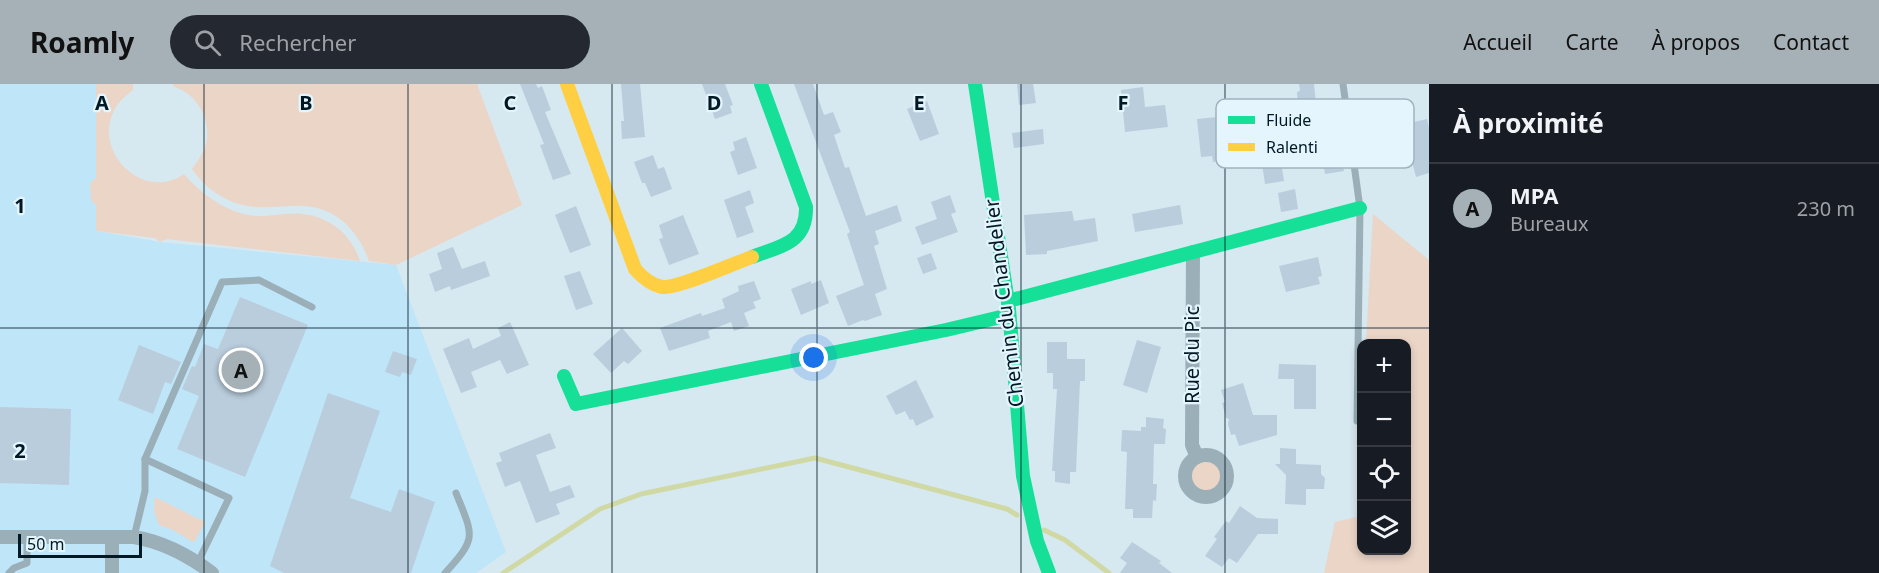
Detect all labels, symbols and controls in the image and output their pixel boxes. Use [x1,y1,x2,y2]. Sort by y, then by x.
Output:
search box [170,15,590,69]
text: Roamly [30,23,134,61]
icon: search [191,26,224,59]
text: Rechercher [239,27,356,57]
text: Accueil [1463,28,1532,56]
text: Carte [1565,28,1619,56]
text: À propos [1652,28,1740,56]
text: Contact [1773,28,1849,56]
text: A [95,89,109,116]
text: B [299,89,313,116]
text: C [504,89,517,116]
text: D [707,89,721,116]
text: E [913,89,925,116]
text: F [1118,89,1128,116]
legend [1216,99,1414,168]
text: À proximité [1453,105,1604,141]
text: Fluide [1266,109,1311,131]
text: Ralenti [1266,136,1318,158]
text: MPA [1510,180,1559,210]
text: 1 [14,192,26,219]
text: A [1466,195,1479,222]
text: 230 m [1797,195,1855,222]
street label: Chemin du Chandelier [977,197,1030,409]
text: Bureaux [1510,210,1589,237]
street label: Rue du Pic [1178,306,1205,404]
map controls [1357,339,1411,555]
button: + [1357,339,1411,393]
your location [799,343,828,372]
pin: A [222,348,260,392]
button: − [1357,393,1411,447]
text: 2 [14,437,26,464]
button: locate [1357,447,1411,501]
button: layers [1357,501,1411,555]
scale bar [18,531,142,558]
text: 50 m [27,533,64,555]

